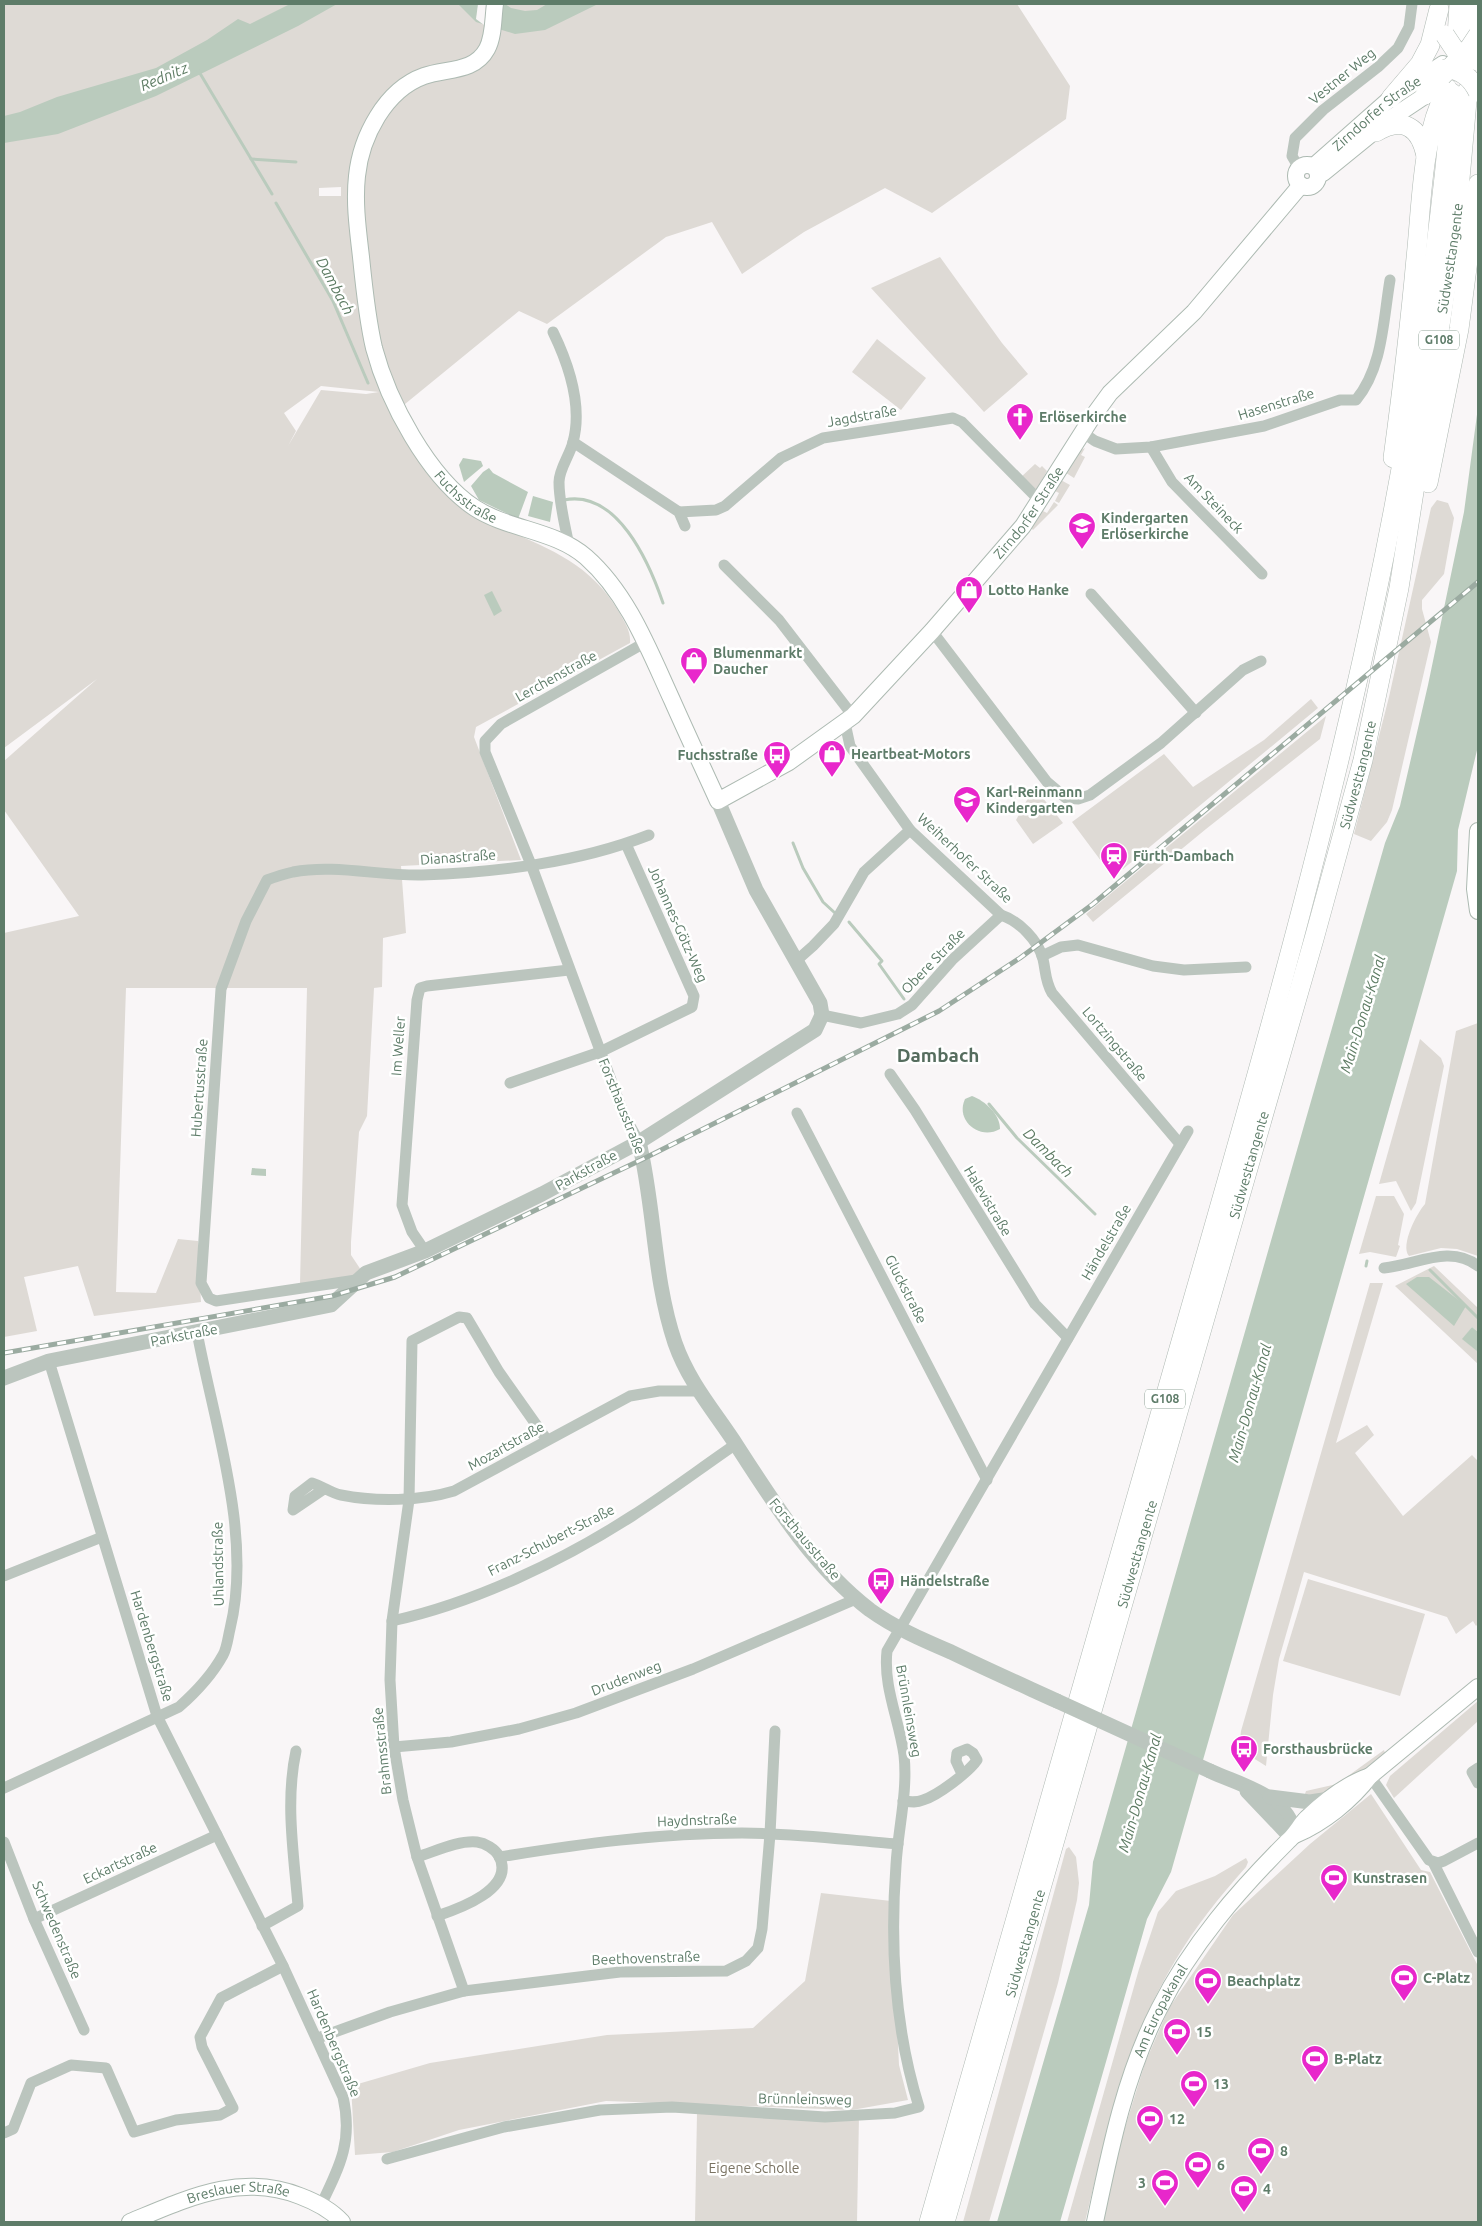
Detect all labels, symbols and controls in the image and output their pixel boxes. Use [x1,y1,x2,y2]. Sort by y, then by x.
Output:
street label: Vestner Weg [1306,44,1378,108]
water label: Rednitz [138,58,191,94]
street label: Zirndorfer Straße [1329,73,1424,154]
street label: Südwesttangente [1434,202,1466,315]
water label: Dambach [313,254,358,317]
road number: G108 [1419,330,1459,350]
street label: Hasenstraße [1236,385,1316,423]
street label: Jagdstraße [826,402,898,430]
church icon: Erlöserkirche [1005,402,1035,441]
place label: Erlöserkirche [1039,409,1127,425]
street label: Zirndorfer Straße [990,464,1067,562]
street label: Fuchsstraße [431,467,500,526]
street label: Am Steineck [1181,470,1247,536]
place label: Kindergarten Erlöserkirche [1101,510,1189,542]
school or university icon: Kindergarten Erlöserkirche [1067,511,1097,550]
shop icon: Lotto Hanke [954,575,984,614]
place label: Lotto Hanke [988,582,1069,598]
place label: Blumenmarkt Daucher [713,645,802,677]
shop icon: Blumenmarkt Daucher [679,646,709,685]
street label: Lerchenstraße [512,647,600,705]
street label: Südwesttangente [1336,719,1379,831]
shop icon: Heartbeat-Motors [817,739,847,778]
bus stop icon: Fuchsstraße [762,740,792,779]
place label: Heartbeat-Motors [851,746,971,762]
place label: Fuchsstraße [678,747,758,763]
place label: Karl-Reinmann Kindergarten [986,784,1082,816]
school or university icon: Karl-Reinmann Kindergarten [952,785,982,824]
street label: Weiherhofer Straße [914,810,1016,906]
station icon: Fürth-Dambach [1099,841,1129,880]
street label: Dianastraße [420,846,496,868]
place label: Fürth-Dambach [1133,848,1234,864]
street label: Johannes-Götz-Weg [645,863,711,985]
street label: Obere Straße [898,925,968,997]
water label: Main-Donau-Kanal [1336,952,1389,1075]
street label: Lortzingstraße [1079,1004,1151,1084]
street label: Im Weller [388,1015,408,1076]
street label: Hubertusstraße [188,1038,210,1138]
district label: Dambach [897,1044,979,1066]
street label: Forsthausstraße [595,1056,649,1156]
street label: Südwesttangente [1226,1109,1272,1221]
water label: Dambach [1020,1124,1077,1181]
street label: Parkstraße [552,1147,620,1193]
street label: Halevistraße [961,1163,1015,1239]
street label: Händelstraße [1078,1201,1134,1283]
street label: Gluckstraße [882,1252,930,1326]
street label: Parkstraße [149,1321,219,1349]
water label: Main-Donau-Kanal [1224,1341,1275,1464]
road number: G108 [1145,1390,1185,1408]
street label: Mozartstraße [465,1418,547,1474]
street label: Forsthausstraße [766,1495,844,1583]
street label: Südwesttangente [1114,1498,1160,1610]
street label: Franz-Schubert-Straße [485,1501,617,1579]
street label: Uhlandstraße [209,1521,227,1607]
bus stop icon: Händelstraße [866,1566,896,1605]
place label: Händelstraße [900,1573,990,1589]
street label: Hardenbergstraße [127,1588,177,1704]
street label: Drudenweg [589,1657,663,1699]
street label: Brünnleinsweg [893,1663,925,1759]
street label: Brahmsstraße [369,1707,395,1795]
water label: Main-Donau-Kanal [1114,1731,1165,1854]
bus stop icon: Forsthausbrücke [1229,1734,1259,1773]
place label: Forsthausbrücke [1263,1741,1373,1757]
street label: Haydnstraße [657,1811,737,1829]
street label: Eckartstraße [81,1839,159,1887]
sports icon: Kunstrasen [1319,1863,1349,1902]
place label: Kunstrasen [1353,1870,1427,1886]
street label: Schwedenstraße [29,1879,85,1981]
street label: Südwesttangente [1002,1888,1048,1999]
street label: Beethovenstraße [591,1948,701,1968]
street label: Am Europakanal [1130,1961,1191,2060]
sports icon: C-Platz [1389,1963,1419,2002]
sports icon: Beachplatz [1193,1966,1223,2005]
place label: C-Platz [1423,1970,1470,1986]
place label: Beachplatz [1227,1973,1300,1989]
street label: Hardenbergstraße [304,1987,364,2099]
sports icon: 15 [1162,2017,1192,2056]
place label: 15 [1196,2024,1212,2040]
sports icon: B-Platz [1300,2044,1330,2083]
place label: B-Platz [1334,2051,1382,2067]
sports icon: 13 [1179,2069,1209,2108]
place label: 13 [1213,2076,1229,2092]
street label: Brünnleinsweg [758,2090,852,2108]
sports icon: 12 [1135,2104,1165,2143]
place label: 12 [1169,2111,1185,2127]
sports icon: 8 [1246,2136,1276,2175]
place label: 8 [1280,2143,1288,2159]
sports icon: 6 [1183,2150,1213,2189]
place label: 6 [1217,2157,1225,2173]
park label: Eigene Scholle [708,2160,800,2176]
sports icon: 3 [1150,2168,1180,2207]
sports icon: 4 [1229,2174,1259,2213]
place label: 3 [1138,2175,1146,2191]
street label: Breslauer Straße [185,2179,292,2207]
place label: 4 [1263,2181,1271,2197]

